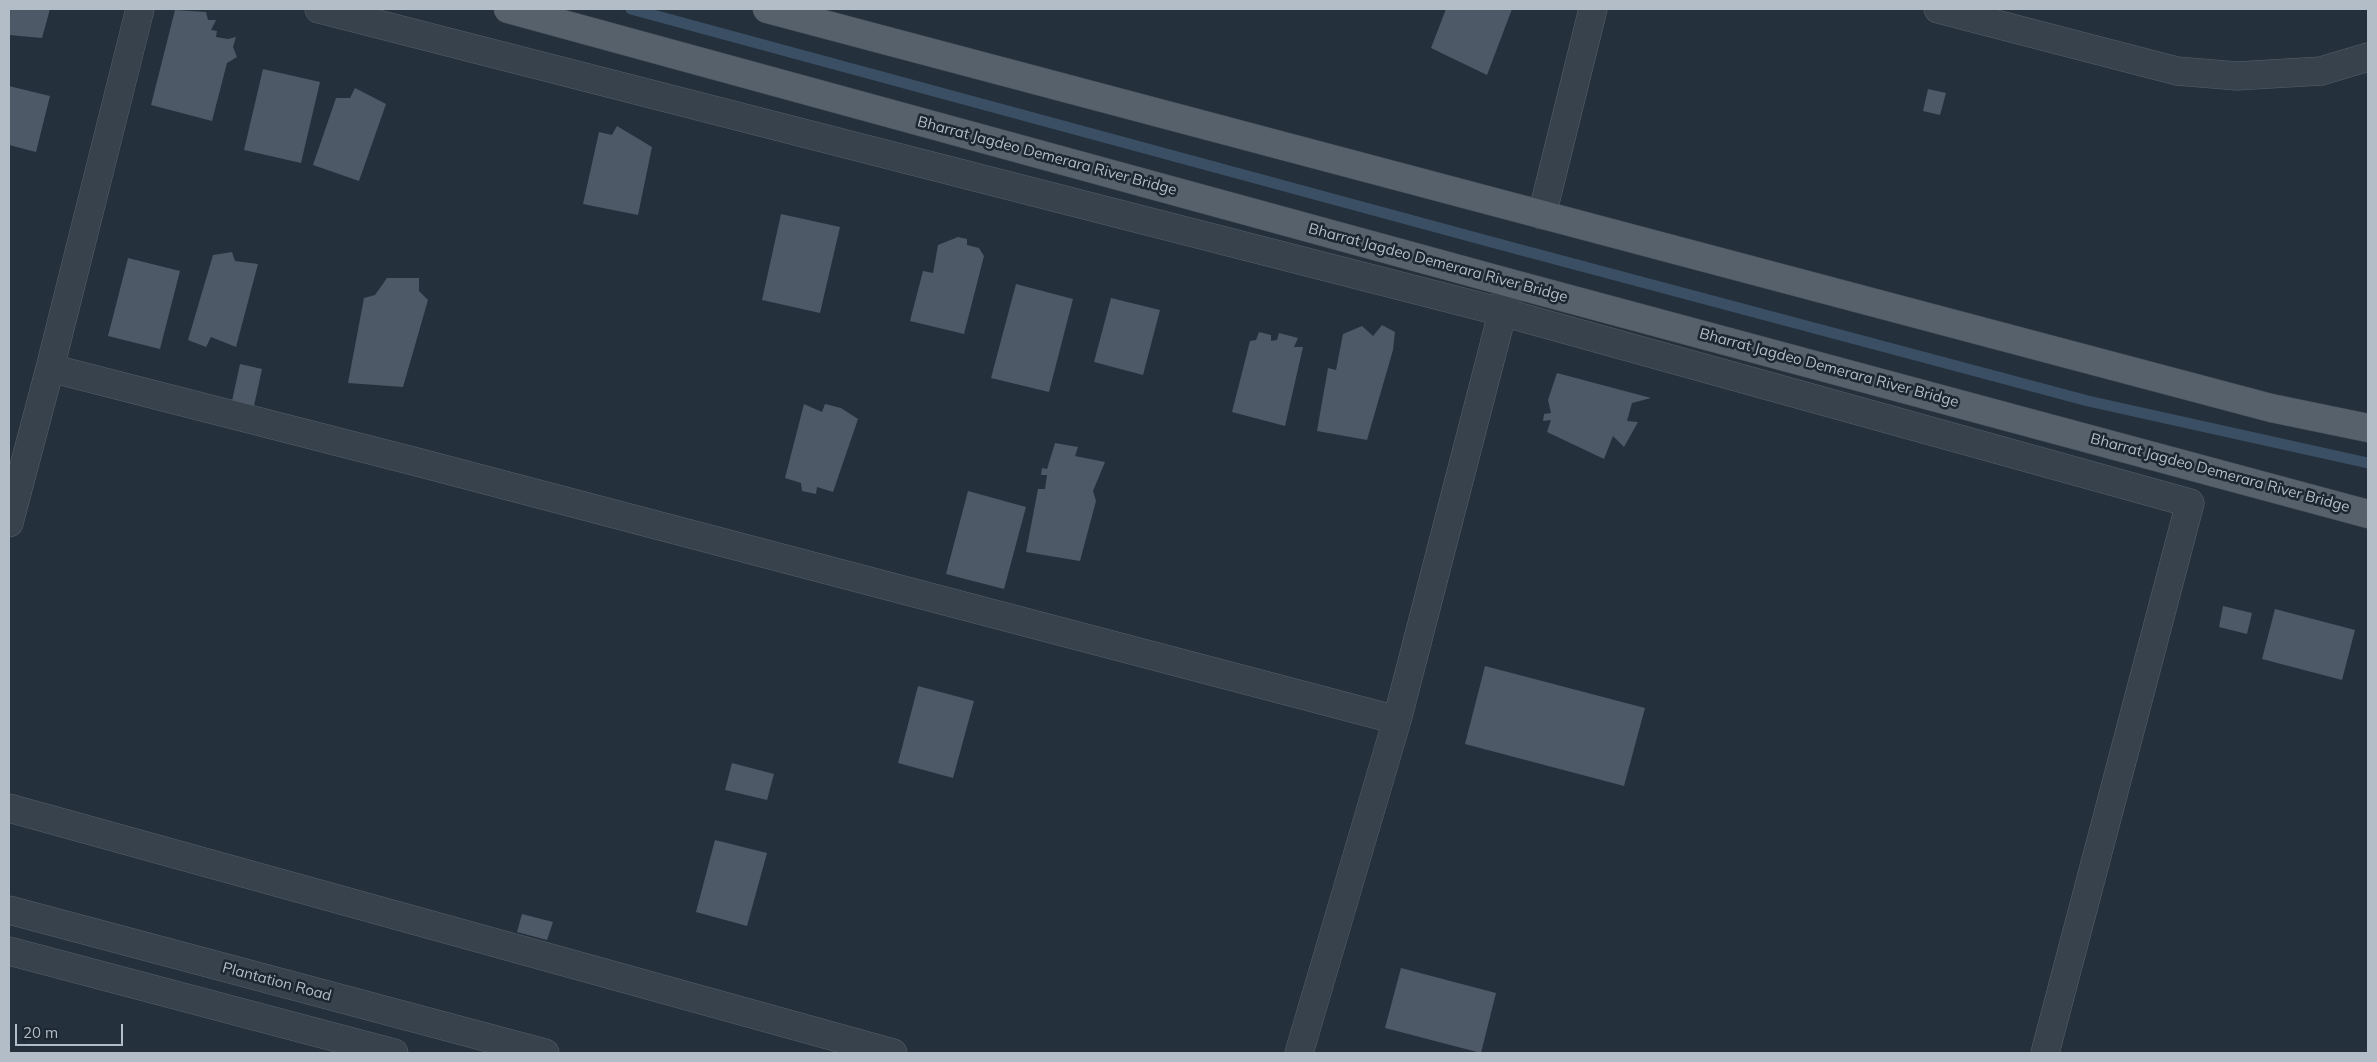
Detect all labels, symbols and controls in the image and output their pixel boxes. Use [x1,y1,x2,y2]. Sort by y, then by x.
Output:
street label: Bharrat Jagdeo Demerara River Bridge [915,113,1179,199]
street label: Bharrat Jagdeo Demerara River Bridge [1306,220,1570,306]
street label: Bharrat Jagdeo Demerara River Bridge [1697,325,1961,411]
street label: Bharrat Jagdeo Demerara River Bridge [2088,430,2352,516]
street label: Plantation Road [220,959,334,1005]
scale bar [18,1014,125,1046]
text: 20 m [23,1023,58,1042]

